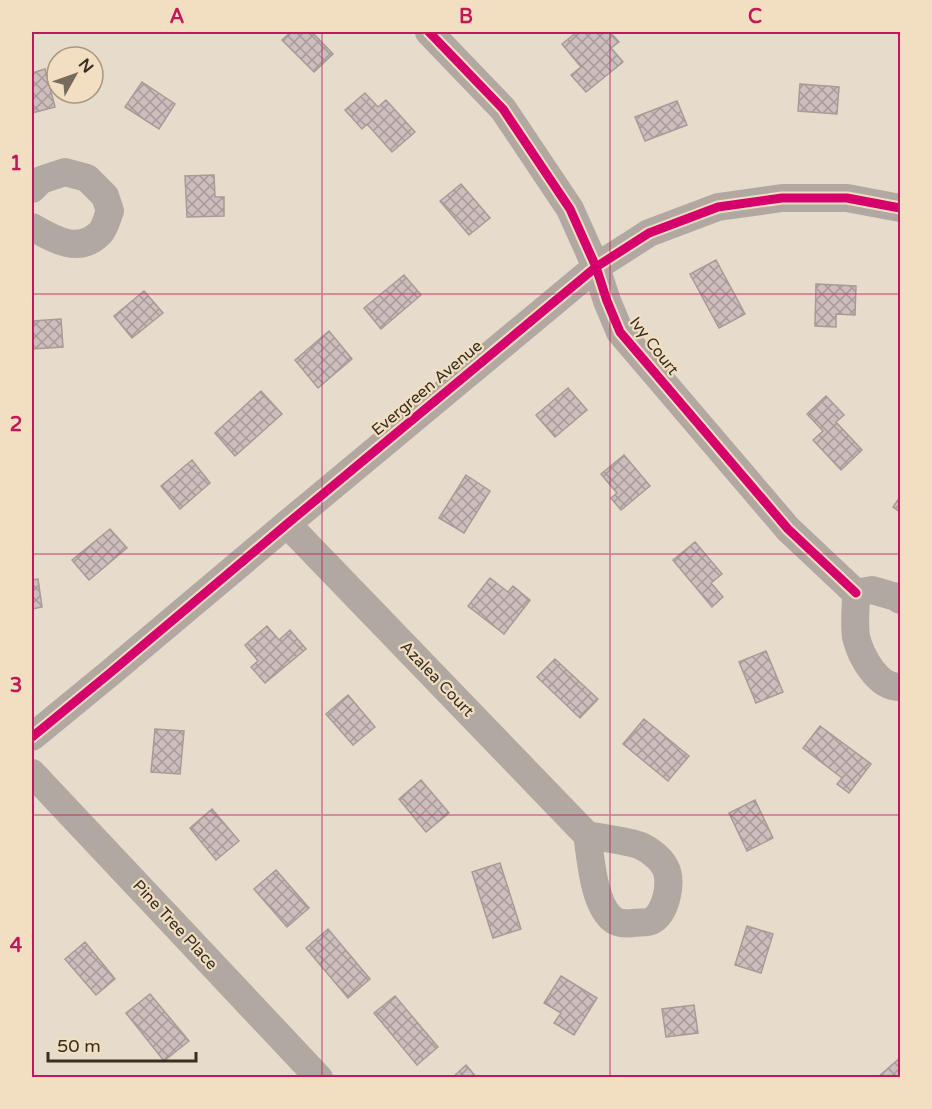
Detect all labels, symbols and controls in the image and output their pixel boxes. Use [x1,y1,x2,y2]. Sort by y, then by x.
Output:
text: A [170,5,185,29]
text: B [459,5,473,29]
text: C [748,5,762,29]
north arrow [45,45,105,105]
text: N [74,55,98,77]
text: 1 [10,152,22,176]
street label: Ivy Court [625,313,683,379]
street label: Evergreen Avenue [368,336,486,440]
text: 2 [10,413,22,437]
street label: Azalea Court [396,637,478,721]
text: 3 [10,674,22,698]
street label: Pine Tree Place [128,876,222,974]
text: 4 [10,934,23,958]
scale bar [48,1025,196,1063]
text: 50 m [57,1035,101,1057]

